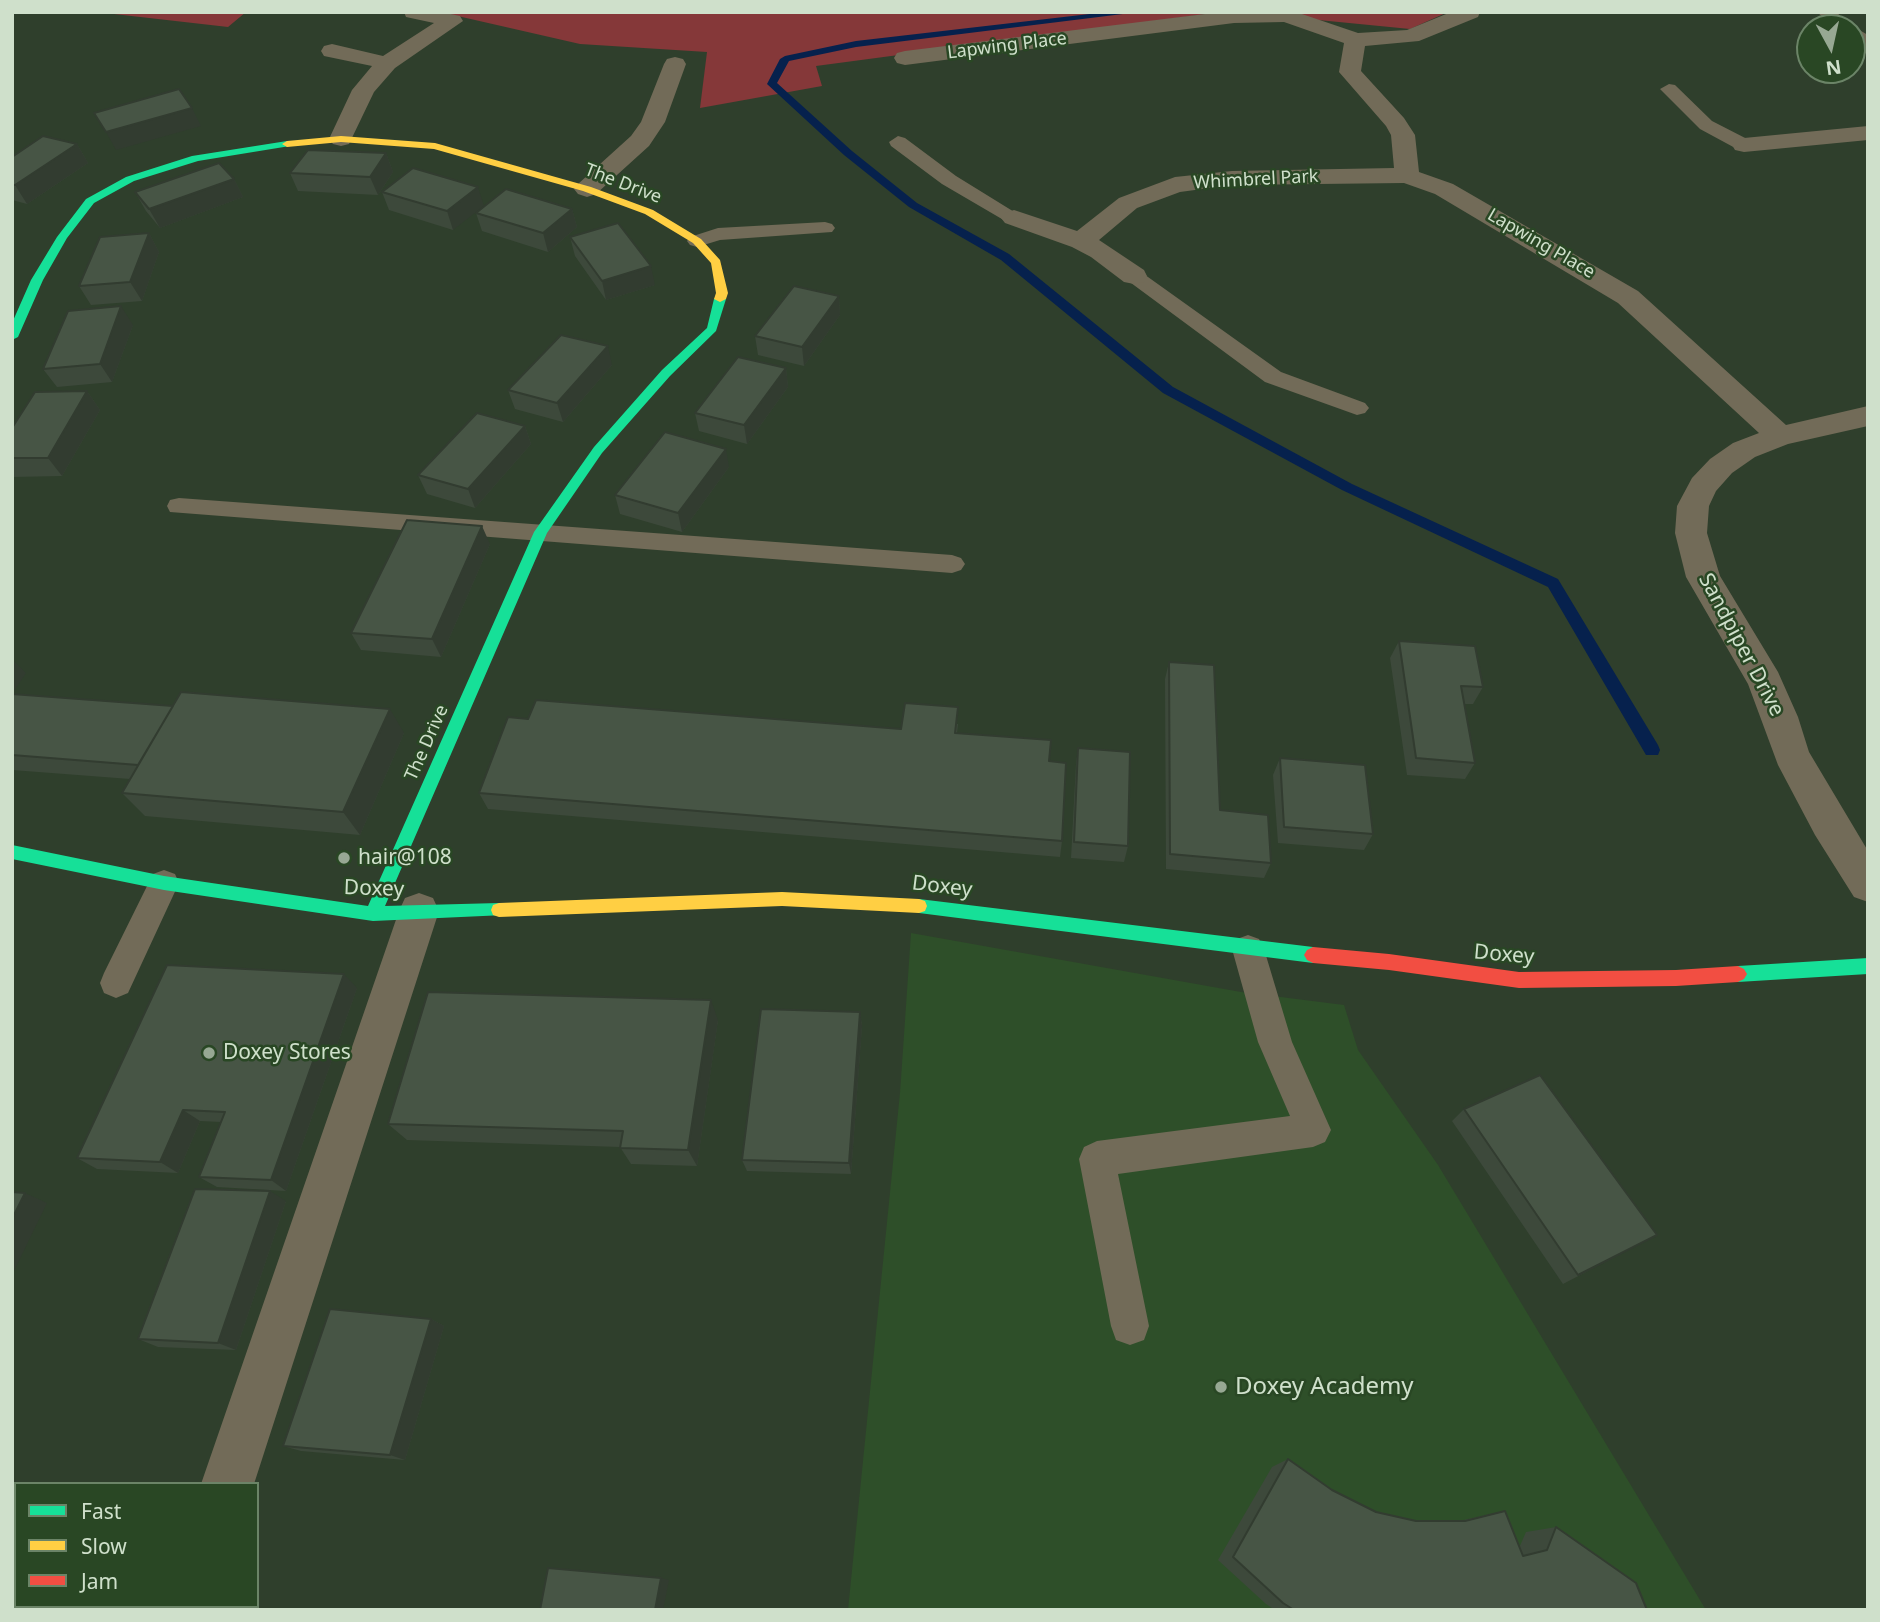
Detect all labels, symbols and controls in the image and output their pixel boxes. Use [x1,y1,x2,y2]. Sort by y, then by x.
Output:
north arrow [1796,14,1866,84]
street label: Lapwing Place [946,28,1068,64]
text: N [1824,54,1843,82]
street label: The Drive [582,159,664,209]
street label: Whimbrel Park [1193,166,1319,194]
street label: Lapwing Place [1483,205,1599,283]
street label: Sandpiper Drive [1693,569,1789,721]
street label: The Drive [401,702,453,784]
place label: hair@108 [358,845,452,871]
marker: hair@108 [336,850,352,866]
street label: Doxey [910,871,974,903]
street label: Doxey [343,875,405,903]
street label: Doxey [1473,940,1535,970]
place label: Doxey Stores [223,1040,351,1066]
marker: Doxey Stores [201,1045,217,1061]
place label: Doxey Academy [1235,1373,1414,1401]
marker: Doxey Academy [1213,1379,1229,1395]
legend [14,1482,259,1608]
text: Fast [81,1497,121,1525]
text: Slow [81,1532,127,1560]
text: Jam [81,1567,118,1595]

